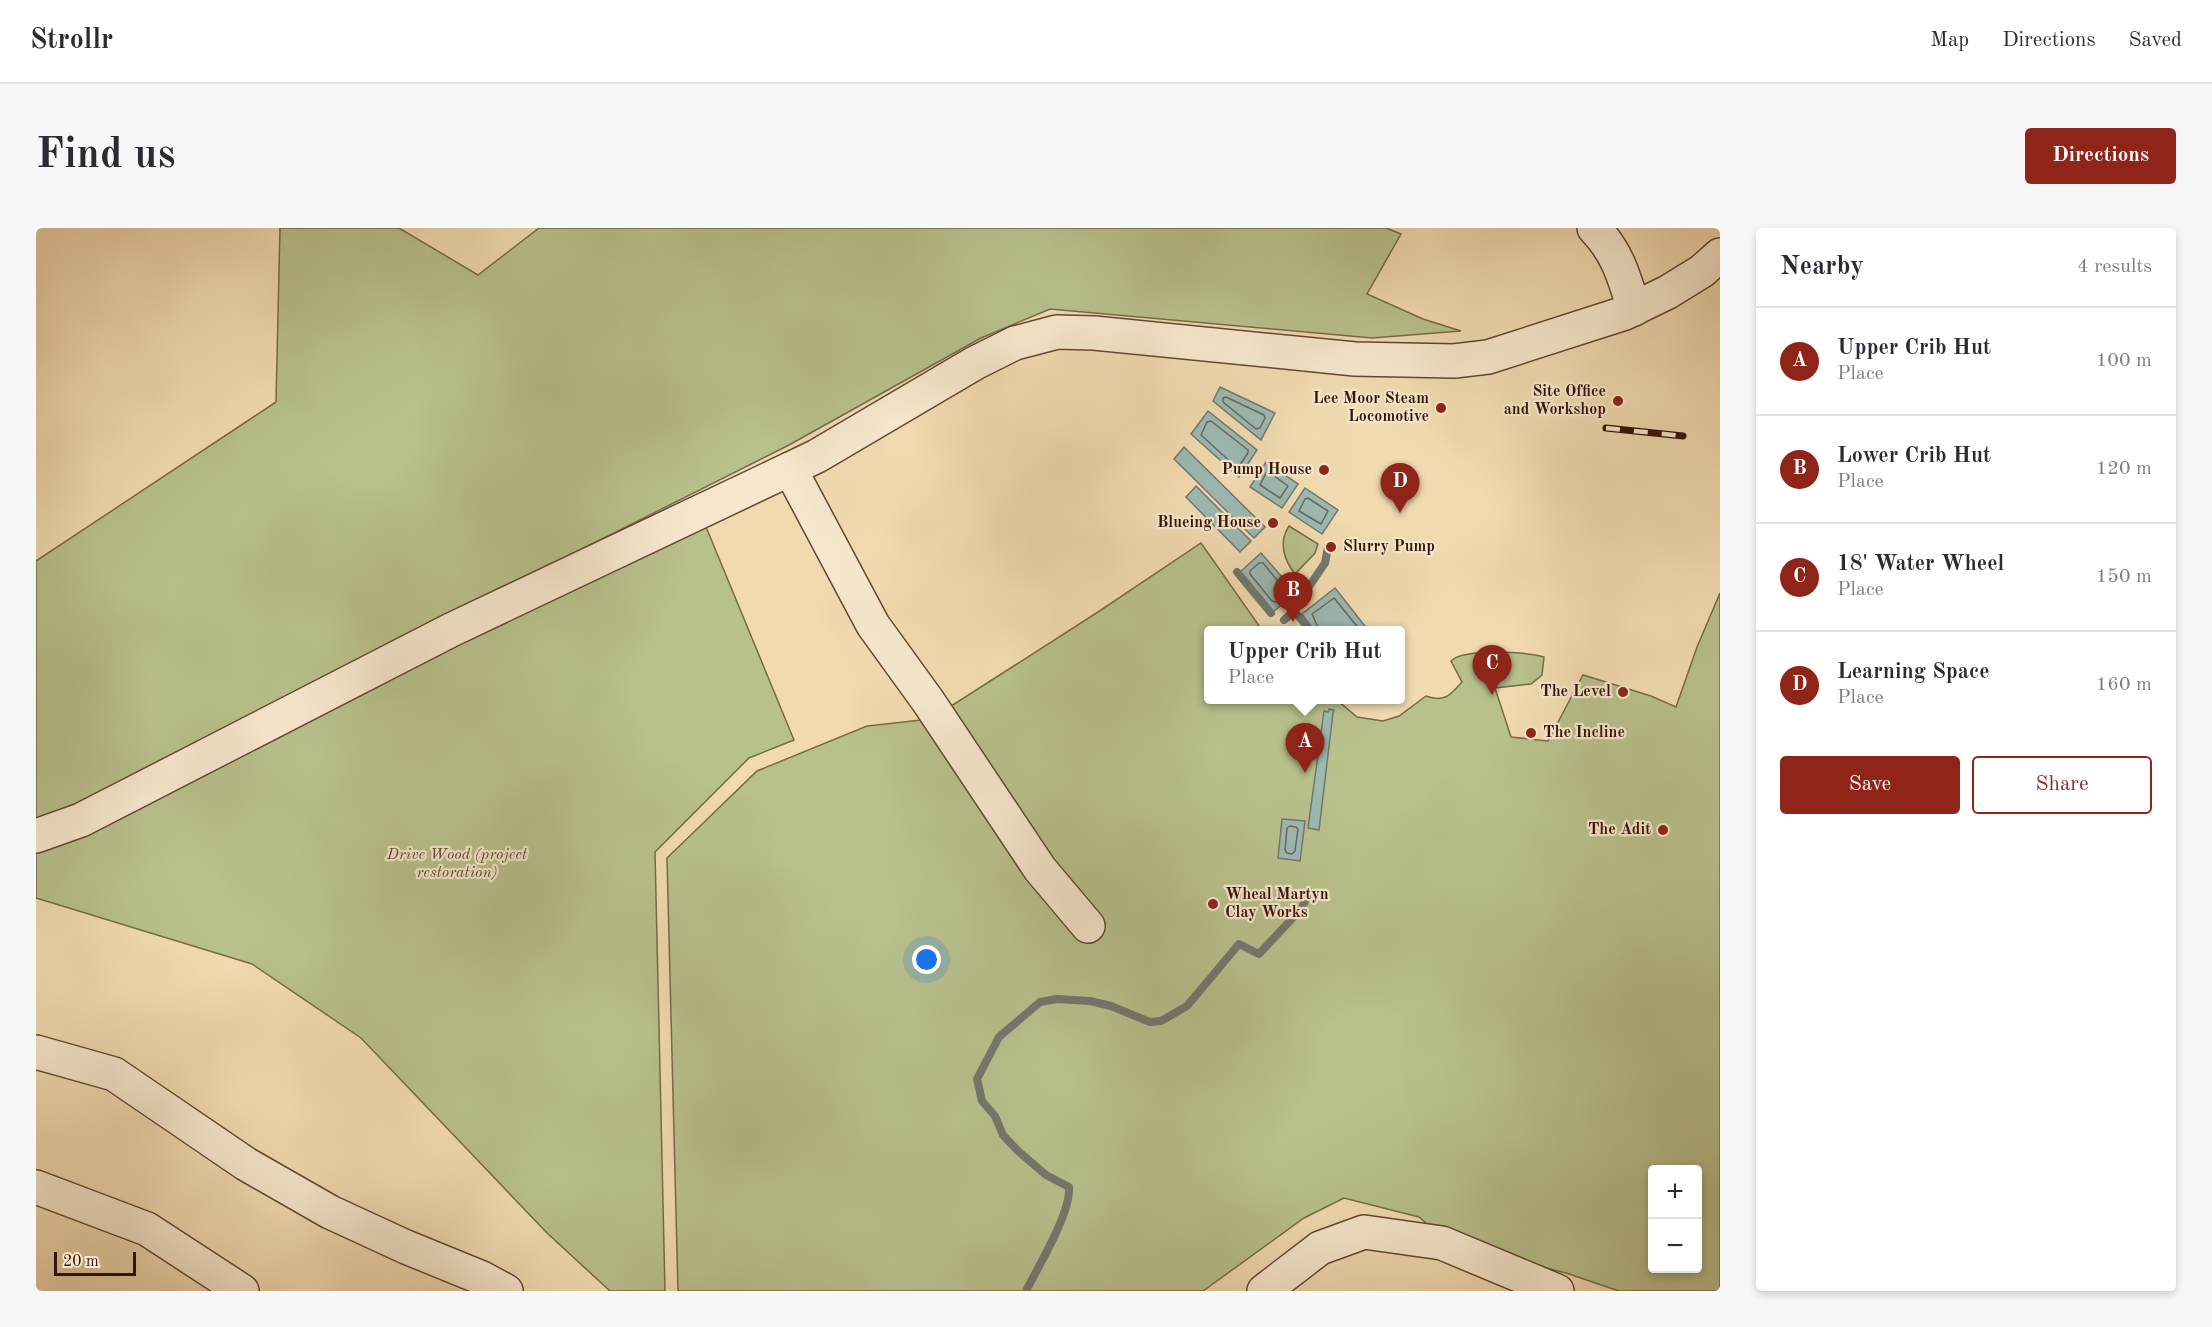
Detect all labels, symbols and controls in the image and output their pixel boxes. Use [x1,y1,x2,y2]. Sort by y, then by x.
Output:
text: Strollr [30,27,113,55]
text: Map [1930,30,1969,51]
text: Directions [2002,30,2096,51]
text: Saved [2129,30,2182,51]
button: Directions [2025,128,2176,184]
text: Find us [36,135,175,177]
text: Nearby [1780,254,1864,280]
text: 4 results [2077,257,2152,277]
text: Upper Crib Hut [1837,337,1991,359]
text: A [1792,351,1807,371]
text: 100 m [2096,351,2152,371]
text: Place [1837,364,1884,384]
place label: Site Office and Workshop [1504,384,1606,418]
place label: Lee Moor Steam Locomotive [1313,391,1429,425]
marker: Site Office and Workshop [1611,394,1625,408]
marker: Lee Moor Steam Locomotive [1434,401,1448,415]
text: Lower Crib Hut [1837,445,1991,467]
text: B [1792,459,1807,479]
text: 120 m [2096,459,2152,479]
place label: Pump House [1222,462,1312,478]
marker: Pump House [1317,463,1331,477]
pin: D [1380,464,1420,513]
text: Place [1837,472,1884,492]
place label: Blueing House [1157,515,1261,531]
marker: Blueing House [1266,516,1280,530]
place label: Slurry Pump [1343,539,1435,555]
marker: Slurry Pump [1324,540,1338,554]
text: 18' Water Wheel [1837,553,2004,575]
text: C [1793,567,1806,587]
text: 150 m [2096,567,2152,587]
pin: B [1274,572,1312,622]
text: Place [1837,580,1884,600]
popup [1204,626,1405,704]
text: Upper Crib Hut [1227,641,1382,663]
pin: C [1472,646,1512,695]
text: Learning Space [1837,661,1990,683]
text: Place [1227,668,1274,688]
text: D [1792,675,1807,695]
text: 160 m [2096,675,2152,695]
place label: The Level [1540,684,1611,700]
marker: The Level [1616,685,1630,699]
text: Place [1837,688,1884,708]
pin: A [1286,724,1324,773]
place label: The Incline [1543,725,1625,741]
marker: The Incline [1524,726,1538,740]
button: Save [1780,756,1960,814]
button: Share [1972,756,2152,814]
place label: The Adit [1588,822,1651,838]
marker: The Adit [1656,823,1670,837]
park label: Drive Wood (project restoration) [386,847,528,881]
place label: Wheal Martyn Clay Works [1225,887,1329,921]
marker: Wheal Martyn Clay Works [1206,897,1220,911]
your location [912,945,941,974]
map controls [1648,1165,1702,1273]
button: + [1648,1165,1702,1219]
button: − [1648,1219,1702,1273]
scale bar [54,1249,136,1276]
text: 20 m [63,1254,99,1270]

